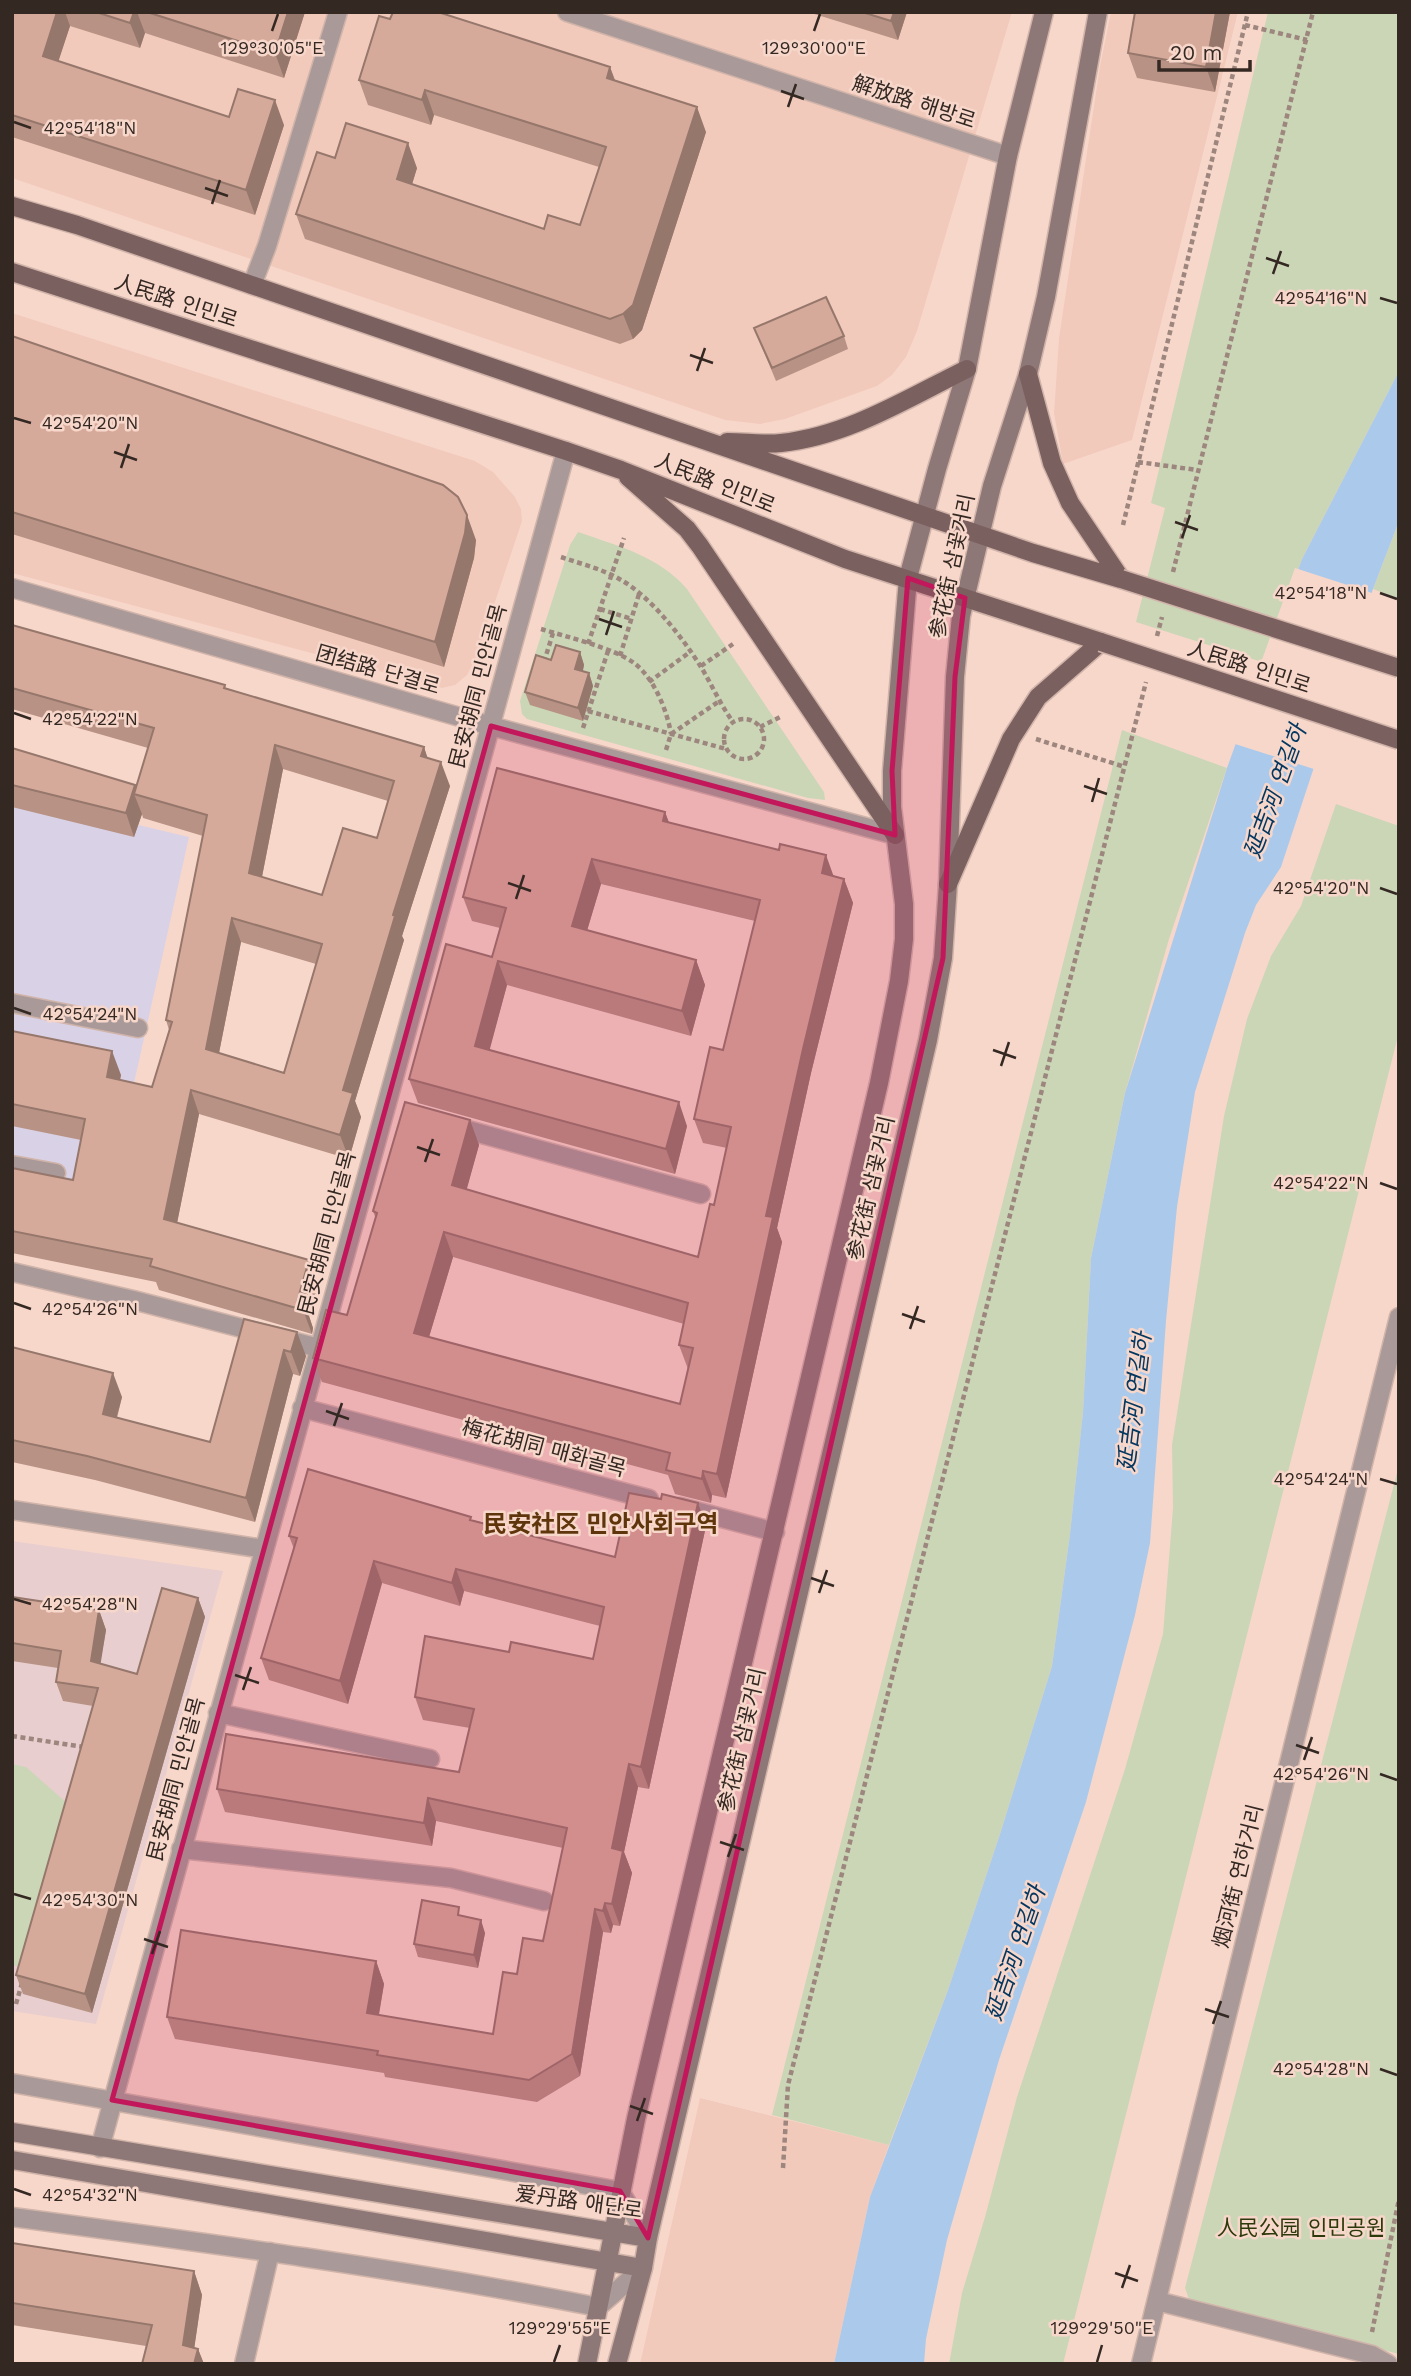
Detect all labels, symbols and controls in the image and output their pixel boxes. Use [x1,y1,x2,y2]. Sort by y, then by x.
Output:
scale bar [1159,28,1250,72]
text: 129°30'05"E [220,37,324,58]
text: 129°30'00"E [762,37,866,58]
text: 20 m [1170,40,1222,65]
street label: 解放路 해방로 [849,70,979,133]
text: 42°54'18"N [43,117,137,138]
street label: 人民路 인민로 [111,269,241,332]
text: 42°54'16"N [1275,287,1368,308]
text: 42°54'20"N [42,412,138,433]
street label: 人民路 인민로 [651,447,779,518]
street label: 参花街 삼꽃거리 [924,491,979,641]
text: 42°54'18"N [1274,582,1368,603]
street label: 民安胡同 민안골목 [444,601,511,770]
street label: 人民路 인민로 [1184,635,1314,698]
street label: 团结路 단결로 [313,640,443,699]
text: 42°54'22"N [42,708,138,729]
water label: 延吉河 연길하 [1239,718,1313,862]
text: 42°54'20"N [1273,877,1369,898]
text: 42°54'24"N [42,1003,138,1024]
street label: 参花街 삼꽃거리 [842,1113,899,1263]
street label: 民安胡同 민안골목 [293,1148,360,1317]
text: 42°54'22"N [1273,1172,1369,1193]
text: 42°54'26"N [42,1298,138,1319]
water label: 延吉河 연길하 [1113,1328,1157,1473]
street label: 梅花胡同 매화골목 [460,1414,629,1481]
text: 42°54'24"N [1273,1468,1369,1489]
district label: 民安社区 민안사회구역 [483,1510,719,1538]
text: 42°54'28"N [42,1593,138,1614]
street label: 参花街 삼꽃거리 [713,1665,770,1815]
street label: 民安胡同 민안골목 [142,1694,209,1863]
text: 42°54'26"N [1273,1763,1369,1784]
street label: 烟河街 연하거리 [1208,1801,1267,1950]
water label: 延吉河 연길하 [980,1880,1052,2024]
text: 42°54'30"N [42,1889,138,1910]
text: 42°54'28"N [1273,2058,1369,2079]
street label: 爱丹路 애단로 [514,2180,644,2223]
text: 42°54'32"N [42,2184,138,2205]
park label: 人民公园 인민공원 [1217,2215,1385,2240]
text: 129°29'55"E [509,2317,611,2338]
text: 129°29'50"E [1050,2317,1154,2338]

